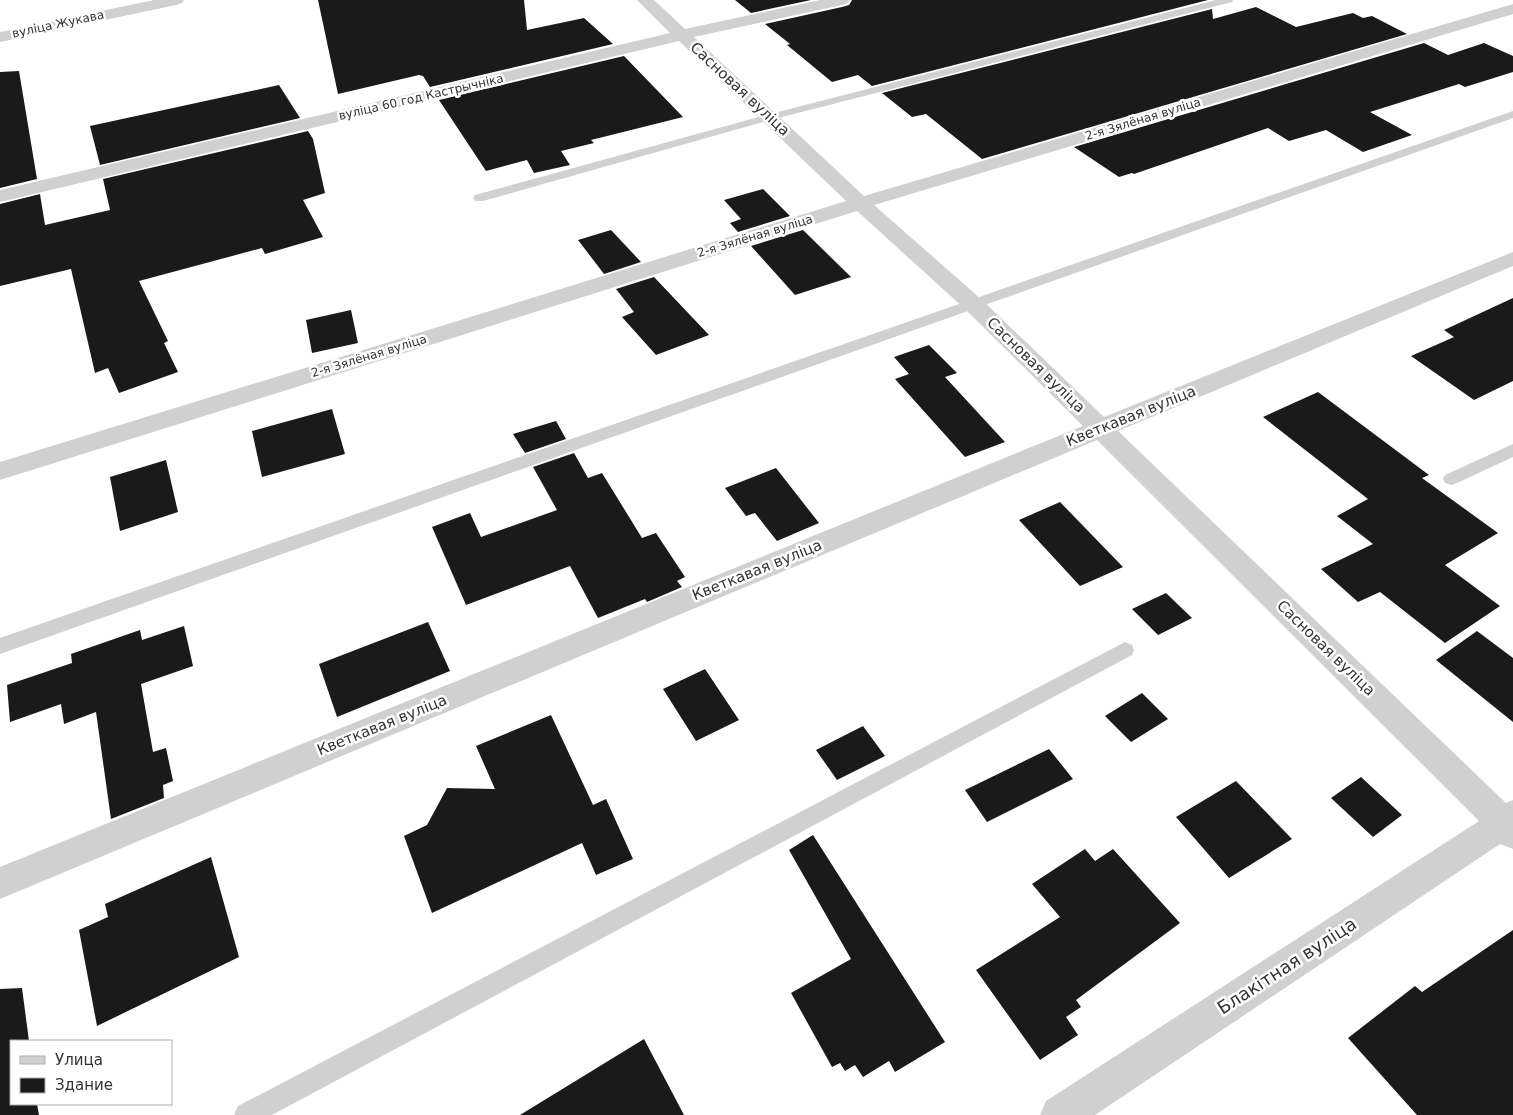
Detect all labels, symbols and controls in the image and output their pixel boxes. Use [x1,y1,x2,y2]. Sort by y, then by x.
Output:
street label: вуліца Жукава [11,7,105,41]
street label: Сасновая вуліца [686,38,794,140]
street label: вуліца 60 год Кастрычніка [337,71,505,123]
street label: 2-я Зялёная вуліца [1084,95,1202,143]
street label: 2-я Зялёная вуліца [696,212,814,260]
street label: Сасновая вуліца [983,314,1089,416]
street label: 2-я Зялёная вуліца [310,332,428,380]
street label: Кветкавая вуліца [1063,382,1199,450]
street label: Кветкавая вуліца [689,536,825,604]
street label: Сасновая вуліца [1273,597,1379,699]
street label: Кветкавая вуліца [314,691,450,759]
street label: Блакітная вуліца [1213,913,1360,1018]
legend [10,1040,172,1105]
text: Улица [55,1051,103,1069]
text: Здание [55,1076,113,1094]

